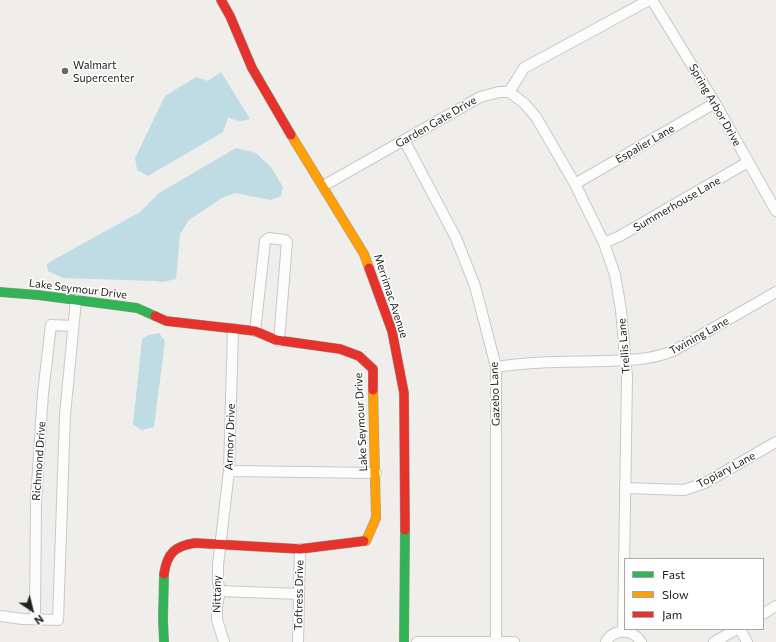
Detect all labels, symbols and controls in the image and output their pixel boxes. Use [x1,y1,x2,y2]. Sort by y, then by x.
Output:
place label: Walmart Supercenter [73,58,134,84]
street label: Spring Arbor Drive [686,62,744,148]
marker: Walmart Supercenter [60,66,70,76]
street label: Garden Gate Drive [393,93,479,151]
street label: Espalier Lane [613,122,677,166]
street label: Summerhouse Lane [631,174,723,234]
street label: Merrimac Avenue [371,252,411,340]
street label: Lake Seymour Drive [28,276,128,302]
street label: Twining Lane [667,314,731,358]
street label: Trellis Lane [615,318,633,374]
street label: Gazebo Lane [487,362,503,426]
street label: Lake Seymour Drive [352,372,370,472]
street label: Armory Drive [222,403,238,471]
street label: Richmond Drive [30,421,48,501]
street label: Topiary Lane [695,449,757,491]
legend [624,558,764,630]
street label: Toftress Drive [292,560,306,630]
text: Fast [662,567,685,581]
street label: Nittany [210,575,224,613]
text: Slow [662,587,689,601]
north arrow [12,590,52,630]
text: Jam [662,607,682,621]
text: N [32,613,46,628]

